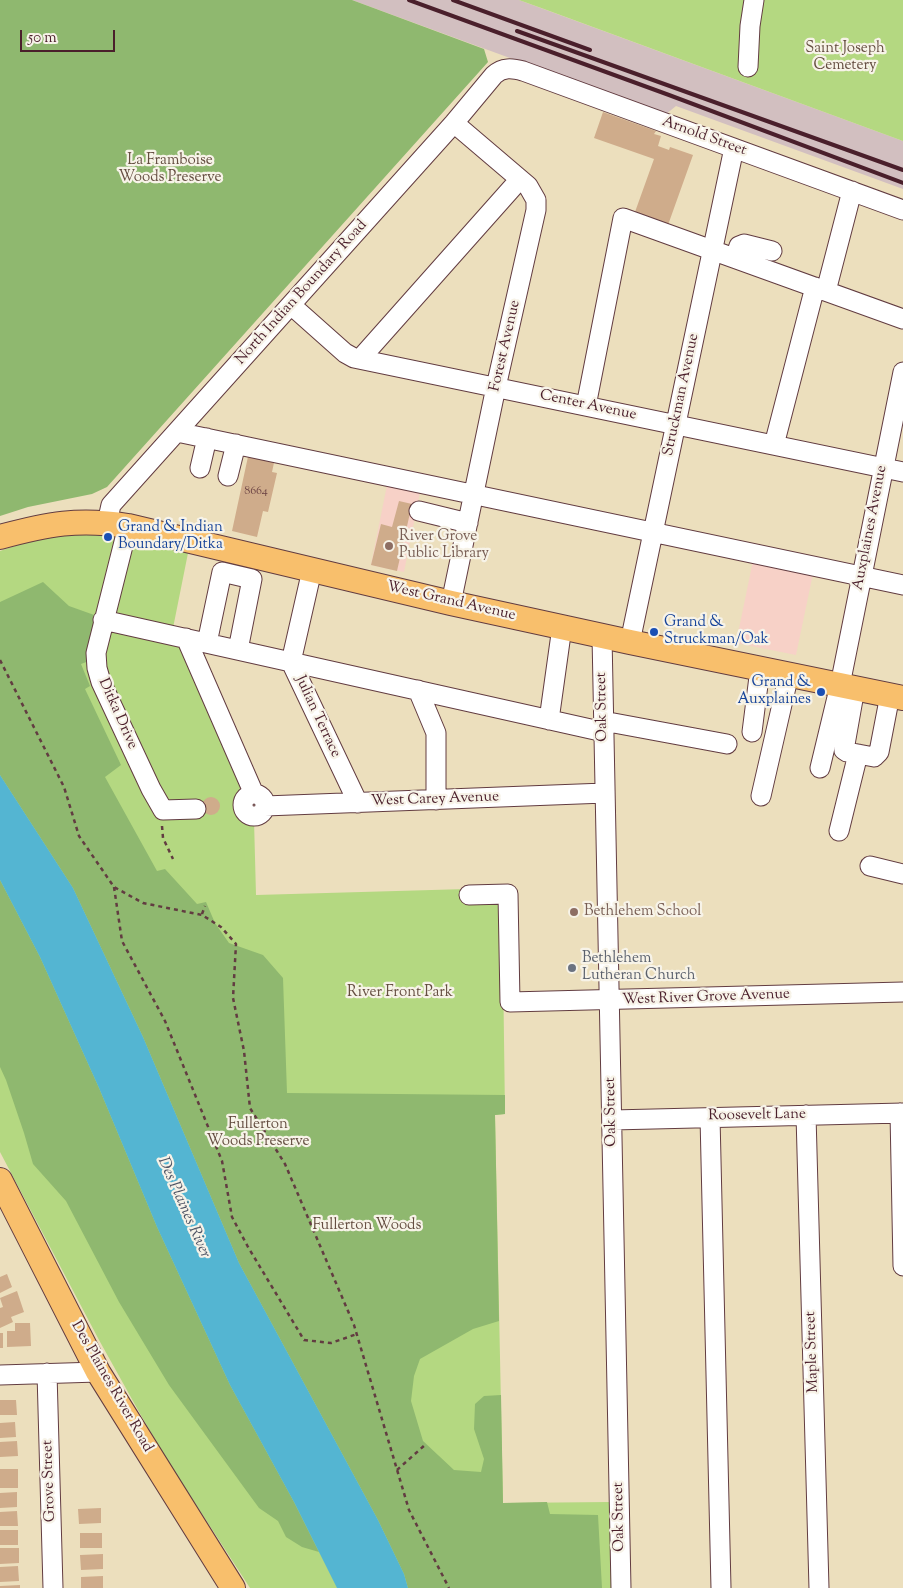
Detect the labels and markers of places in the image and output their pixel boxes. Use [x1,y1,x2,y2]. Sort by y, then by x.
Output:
place label: Grand & Indian Boundary/Ditka [118,519,223,554]
place label: River Grove Public Library [399,528,489,563]
marker: Grand & Indian Boundary/Ditka [102,531,114,543]
marker: River Grove Public Library [383,540,395,552]
place label: Grand & Struckman/Oak [664,614,769,649]
marker: Grand & Struckman/Oak [648,626,660,638]
place label: Grand & Auxplaines [737,674,811,709]
marker: Grand & Auxplaines [815,686,827,698]
place label: Bethlehem School [584,903,701,921]
marker: Bethlehem School [568,906,580,918]
place label: Bethlehem Lutheran Church [582,950,696,985]
marker: Bethlehem Lutheran Church [566,962,578,974]

